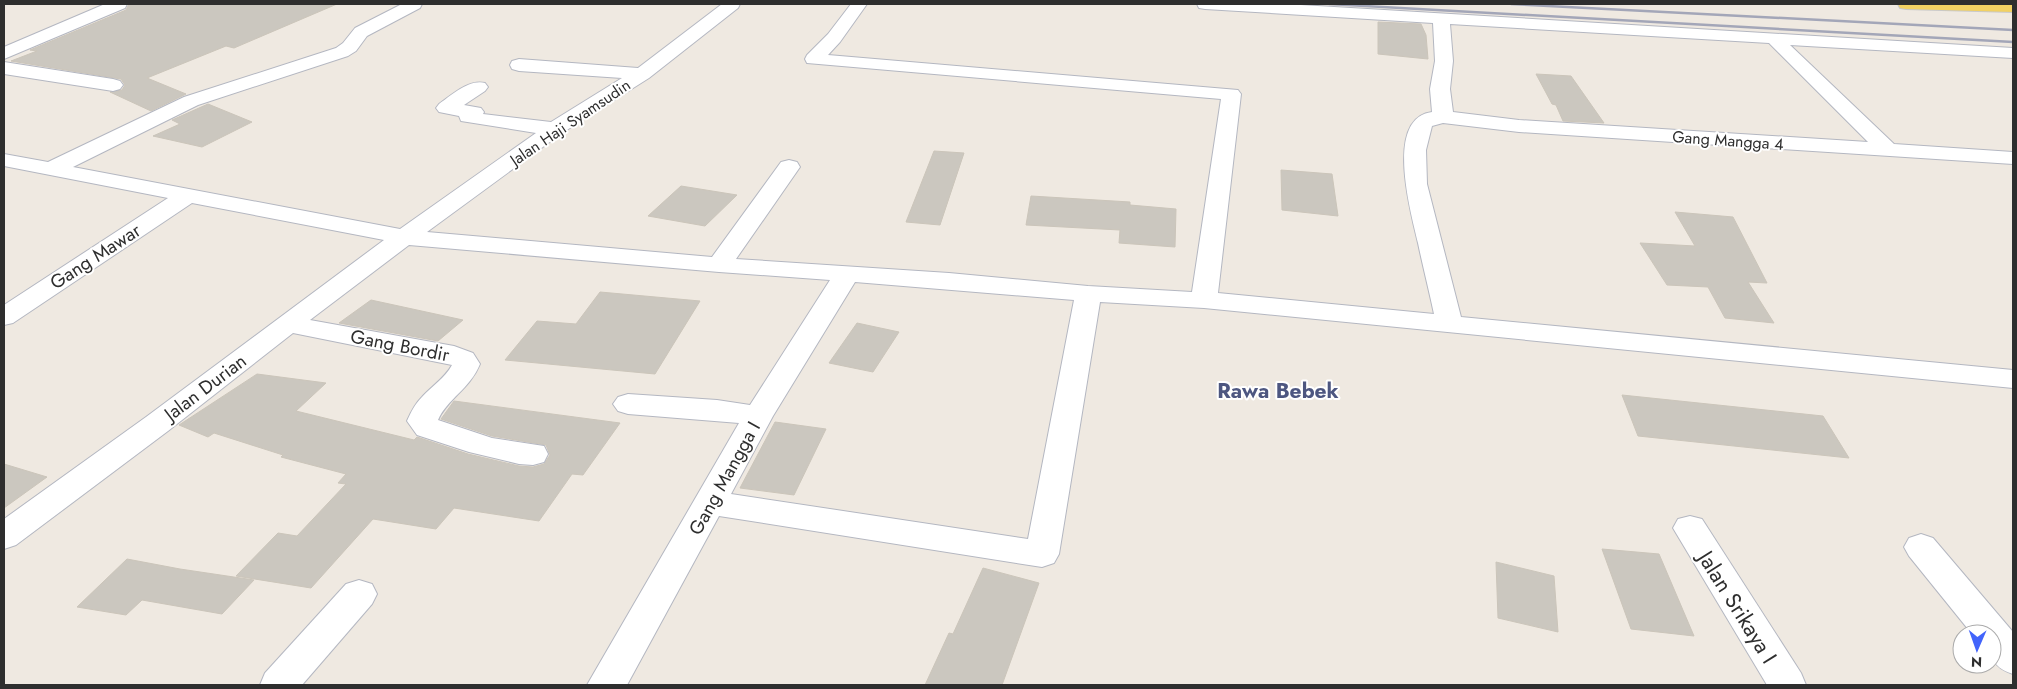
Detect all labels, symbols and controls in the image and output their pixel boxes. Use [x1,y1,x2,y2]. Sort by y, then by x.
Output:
street label: Jalan Haji Syamsudin [504,74,635,172]
street label: Gang Mangga 4 [1672,125,1784,156]
street label: Gang Mawar [45,217,146,296]
street label: Gang Bordir [348,323,452,368]
street label: Jalan Durian [156,348,252,429]
district label: Rawa Bebek [1217,376,1339,406]
street label: Gang Mangga I [682,417,767,540]
street label: Jalan Srikaya I [1689,542,1785,669]
north arrow [1952,624,2002,674]
text: N [1971,652,1982,672]

